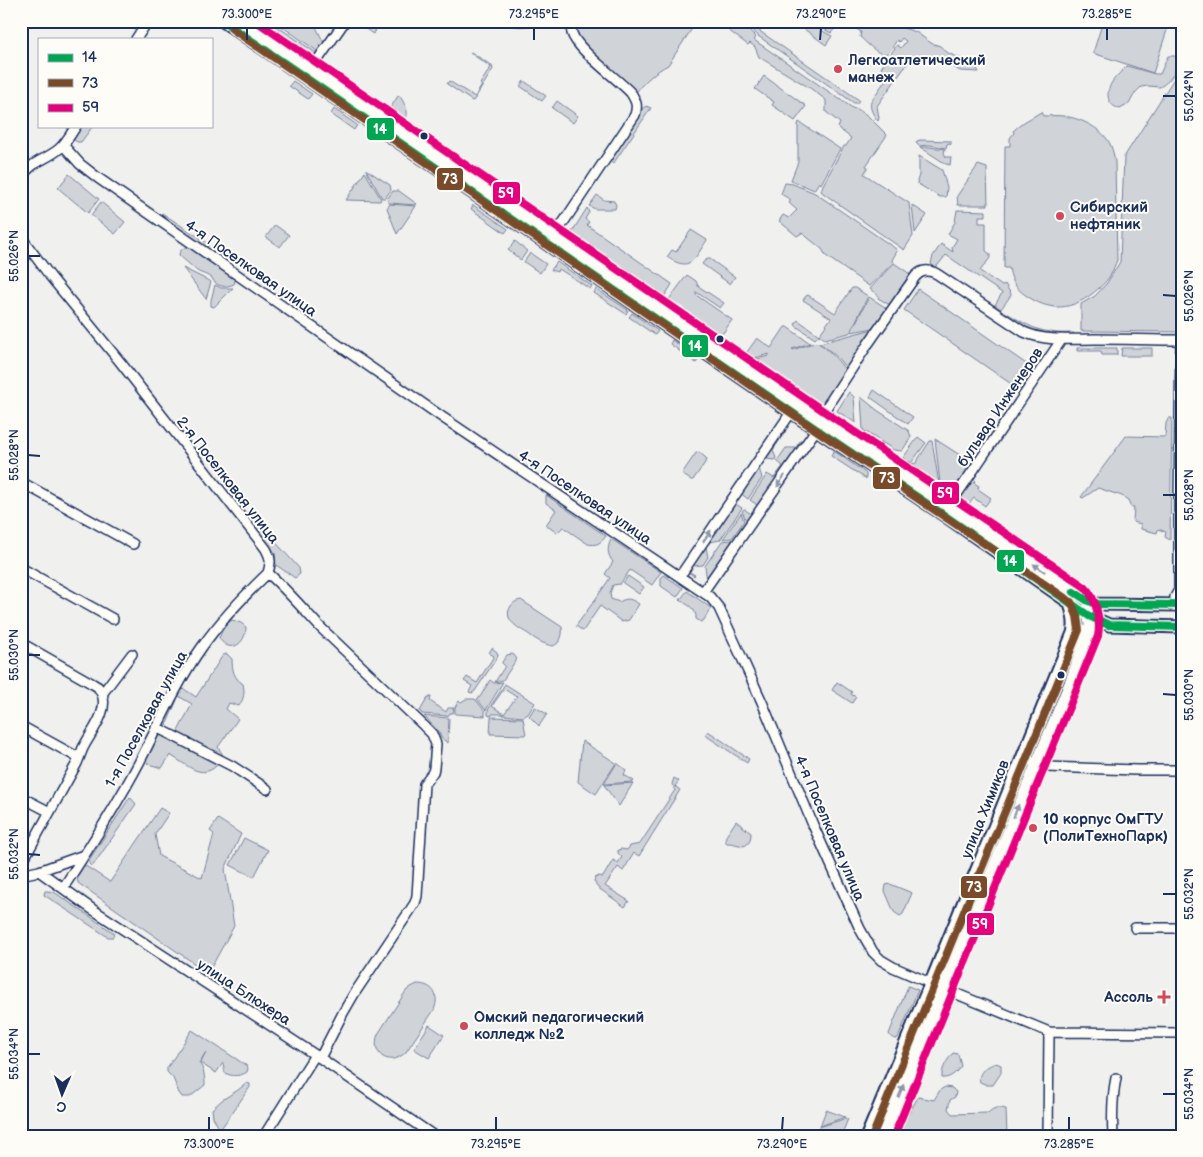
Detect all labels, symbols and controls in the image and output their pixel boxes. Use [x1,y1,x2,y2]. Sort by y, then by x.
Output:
text: 73.300°E [222,7,272,22]
text: 73.295°E [509,7,559,22]
text: 73.290°E [796,7,846,22]
text: 73.285°E [1082,7,1132,22]
legend [38,38,212,128]
text: 14 [82,48,97,67]
place label: Легкоатлетический манеж [847,51,986,87]
marker: Легкоатлетический манеж [832,63,844,75]
text: 55.024°N [1182,70,1197,122]
text: 73 [82,74,99,93]
text: 59 [82,98,99,117]
line badge: 14 [366,117,395,141]
text: 14 [373,121,388,138]
unlabelled marker [419,131,429,141]
line badge: 73 [436,167,464,191]
text: 73 [442,171,458,188]
line badge: 59 [492,181,521,205]
text: 59 [498,185,514,202]
place label: Сибирский нефтяник [1070,198,1148,234]
marker: Сибирский нефтяник [1054,210,1066,222]
street label: 4-я Поселковая улица [181,216,320,321]
text: 55.026°N [7,230,22,282]
text: 55.026°N [1182,270,1197,322]
line badge: 14 [681,334,709,358]
unlabelled marker [715,334,725,344]
text: 14 [688,338,703,355]
street label: бульвар Инженеров [953,344,1047,470]
street label: 2-я Поселковая улица [172,413,283,548]
text: 55.028°N [7,429,22,481]
street label: 4-я Поселковая улица [515,446,655,549]
line badge: 73 [872,466,901,490]
text: 55.028°N [1182,469,1197,521]
text: 73 [879,470,895,487]
one-way arrow [776,474,785,488]
line badge: 59 [931,481,960,505]
text: 59 [937,485,953,502]
one-way arrow [702,529,712,543]
line badge: 14 [996,549,1025,573]
text: 14 [1003,553,1018,570]
one-way arrow [1032,563,1046,573]
text: 55.030°N [7,629,22,681]
street label: 1-я Поселковая улица [101,648,192,791]
text: 55.030°N [1182,669,1197,721]
unlabelled marker [1056,670,1066,680]
street label: 4-я Поселковая улица [790,752,869,904]
street label: улица Химиков [957,757,1014,861]
one-way arrow [1013,804,1021,818]
place label: 10 корпус ОмГТУ (ПолиТехноПарк) [1043,810,1168,846]
marker: 10 корпус ОмГТУ (ПолиТехноПарк) [1027,822,1039,834]
text: 55.032°N [7,828,22,880]
text: 55.032°N [1182,868,1197,920]
line badge: 73 [960,875,988,899]
text: 73 [966,879,982,896]
line badge: 59 [966,912,995,936]
text: 59 [972,916,988,933]
street label: улица Блюхера [193,955,294,1030]
place label: Ассоль [1103,988,1153,1007]
marker: Ассоль [1157,990,1171,1004]
place label: Омский педагогический колледж №2 [474,1008,644,1044]
marker: Омский педагогический колледж №2 [458,1020,470,1032]
text: 55.034°N [7,1028,22,1080]
text: 55.034°N [1182,1068,1197,1120]
north arrow [38,1070,88,1120]
one-way arrow [897,1083,905,1098]
text: С [56,1098,67,1115]
text: 73.300°E [184,1137,234,1152]
text: 73.295°E [471,1137,521,1152]
text: 73.290°E [757,1137,807,1152]
text: 73.285°E [1044,1137,1094,1152]

